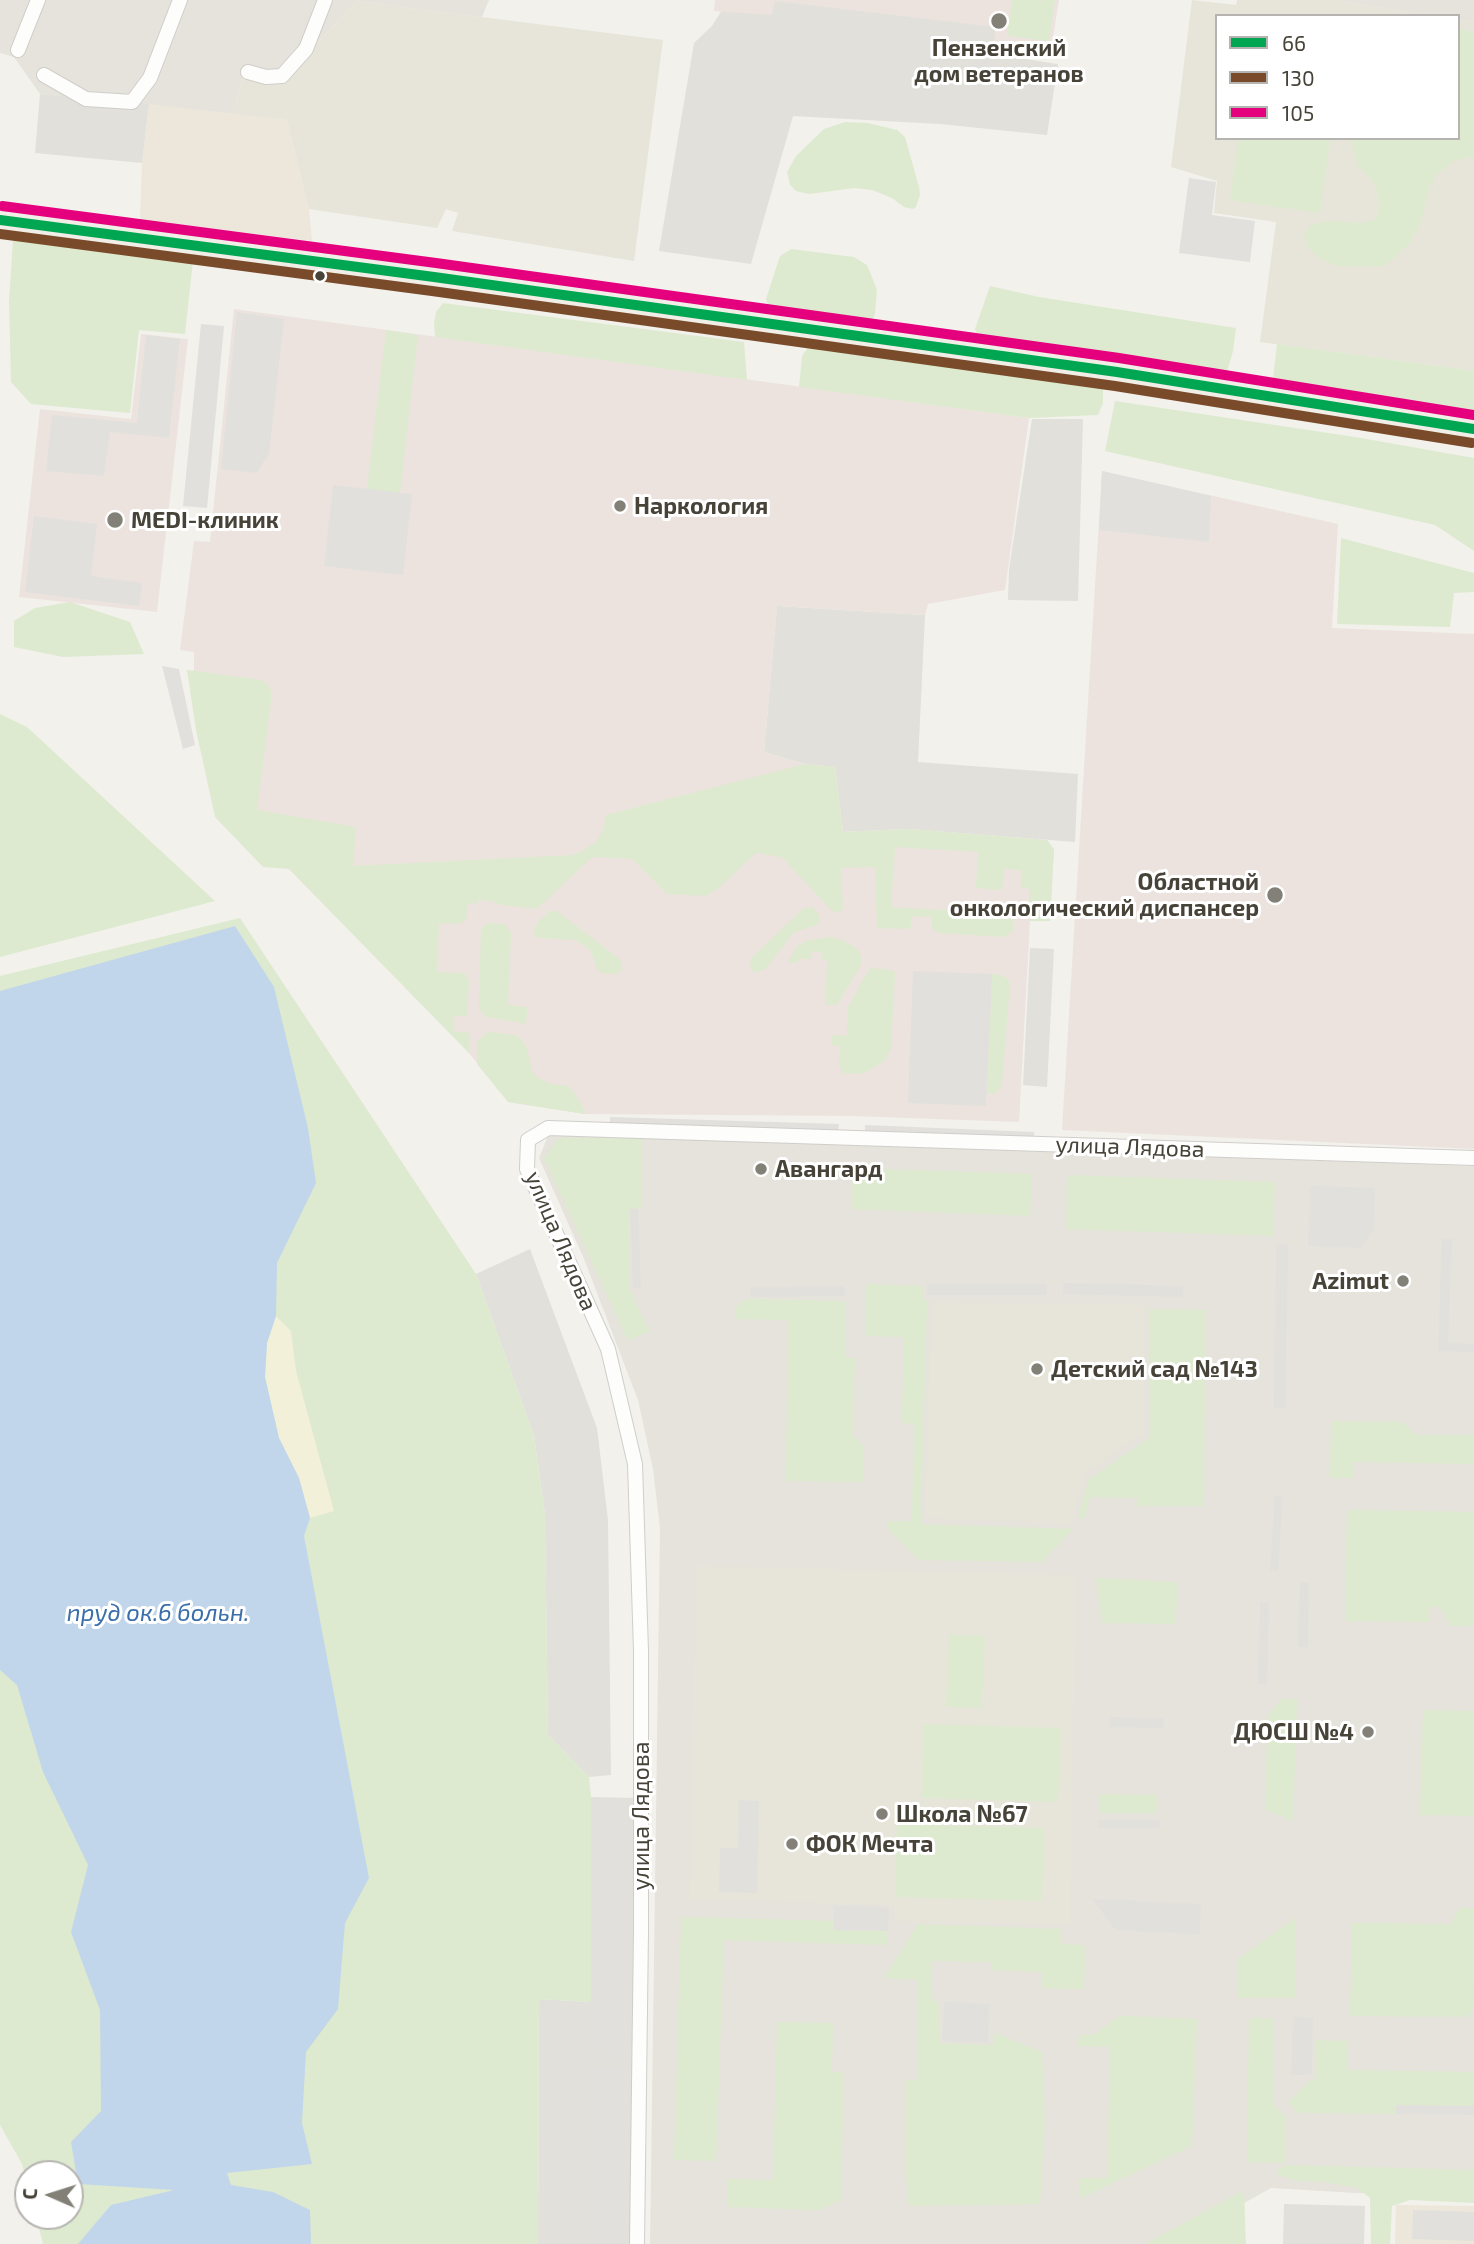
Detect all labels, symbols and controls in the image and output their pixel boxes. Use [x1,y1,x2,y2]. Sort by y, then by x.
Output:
marker: Пензенский дом ветеранов [989,11,1009,31]
legend [1215,14,1460,140]
text: 66 [1282,30,1306,55]
place label: Пензенский дом ветеранов [914,34,1084,88]
text: 130 [1282,65,1315,90]
text: 105 [1282,100,1314,125]
unlabelled marker [313,269,327,283]
place label: Наркология [634,492,768,520]
marker: Наркология [612,498,628,514]
place label: MEDI-клиник [131,506,279,534]
marker: MEDI-клиник [105,510,125,530]
place label: Областной онкологический диспансер [950,868,1259,922]
marker: Областной онкологический диспансер [1265,885,1285,905]
street label: улица Лядова [1055,1131,1205,1163]
place label: Авангард [775,1155,883,1183]
marker: Авангард [753,1161,769,1177]
street label: улица Лядова [519,1167,603,1315]
place label: Azimut [1312,1267,1389,1295]
marker: Azimut [1395,1273,1411,1289]
place label: Детский сад №143 [1051,1355,1258,1383]
marker: Детский сад №143 [1029,1361,1045,1377]
water label: пруд ок.6 больн. [67,1599,249,1627]
place label: ДЮСШ №4 [1234,1718,1354,1746]
marker: ДЮСШ №4 [1360,1724,1376,1740]
street label: улица Лядова [627,1742,655,1890]
place label: Школа №67 [896,1800,1028,1828]
marker: Школа №67 [874,1806,890,1822]
place label: ФОК Мечта [806,1830,933,1858]
marker: ФОК Мечта [784,1836,800,1852]
north arrow [14,2160,84,2230]
text: С [18,2188,41,2200]

